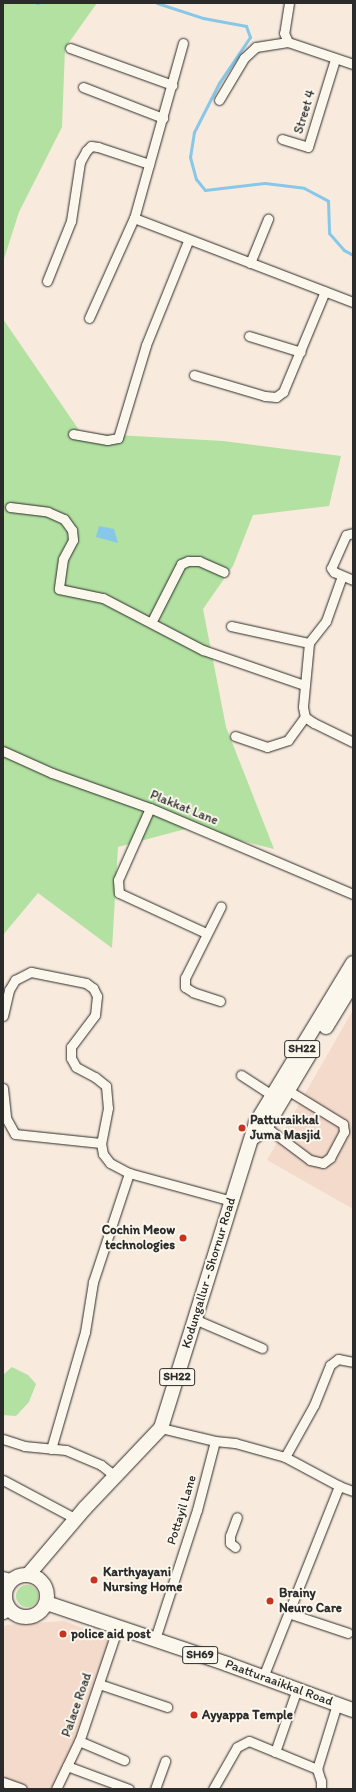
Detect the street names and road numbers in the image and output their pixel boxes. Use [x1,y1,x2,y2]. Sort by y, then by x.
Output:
street label: Street 4 [291,88,319,136]
street label: Plakkat Lane [148,787,220,829]
road number: SH22 [284,1039,320,1059]
street label: Kodungallur - Shornur Road [179,1196,239,1350]
road number: SH22 [159,1367,195,1387]
street label: Pottayil Lane [164,1473,200,1547]
road number: SH69 [182,1645,218,1665]
street label: Paatturaaikkal Road [223,1656,335,1710]
street label: Palace Road [59,1671,95,1739]

